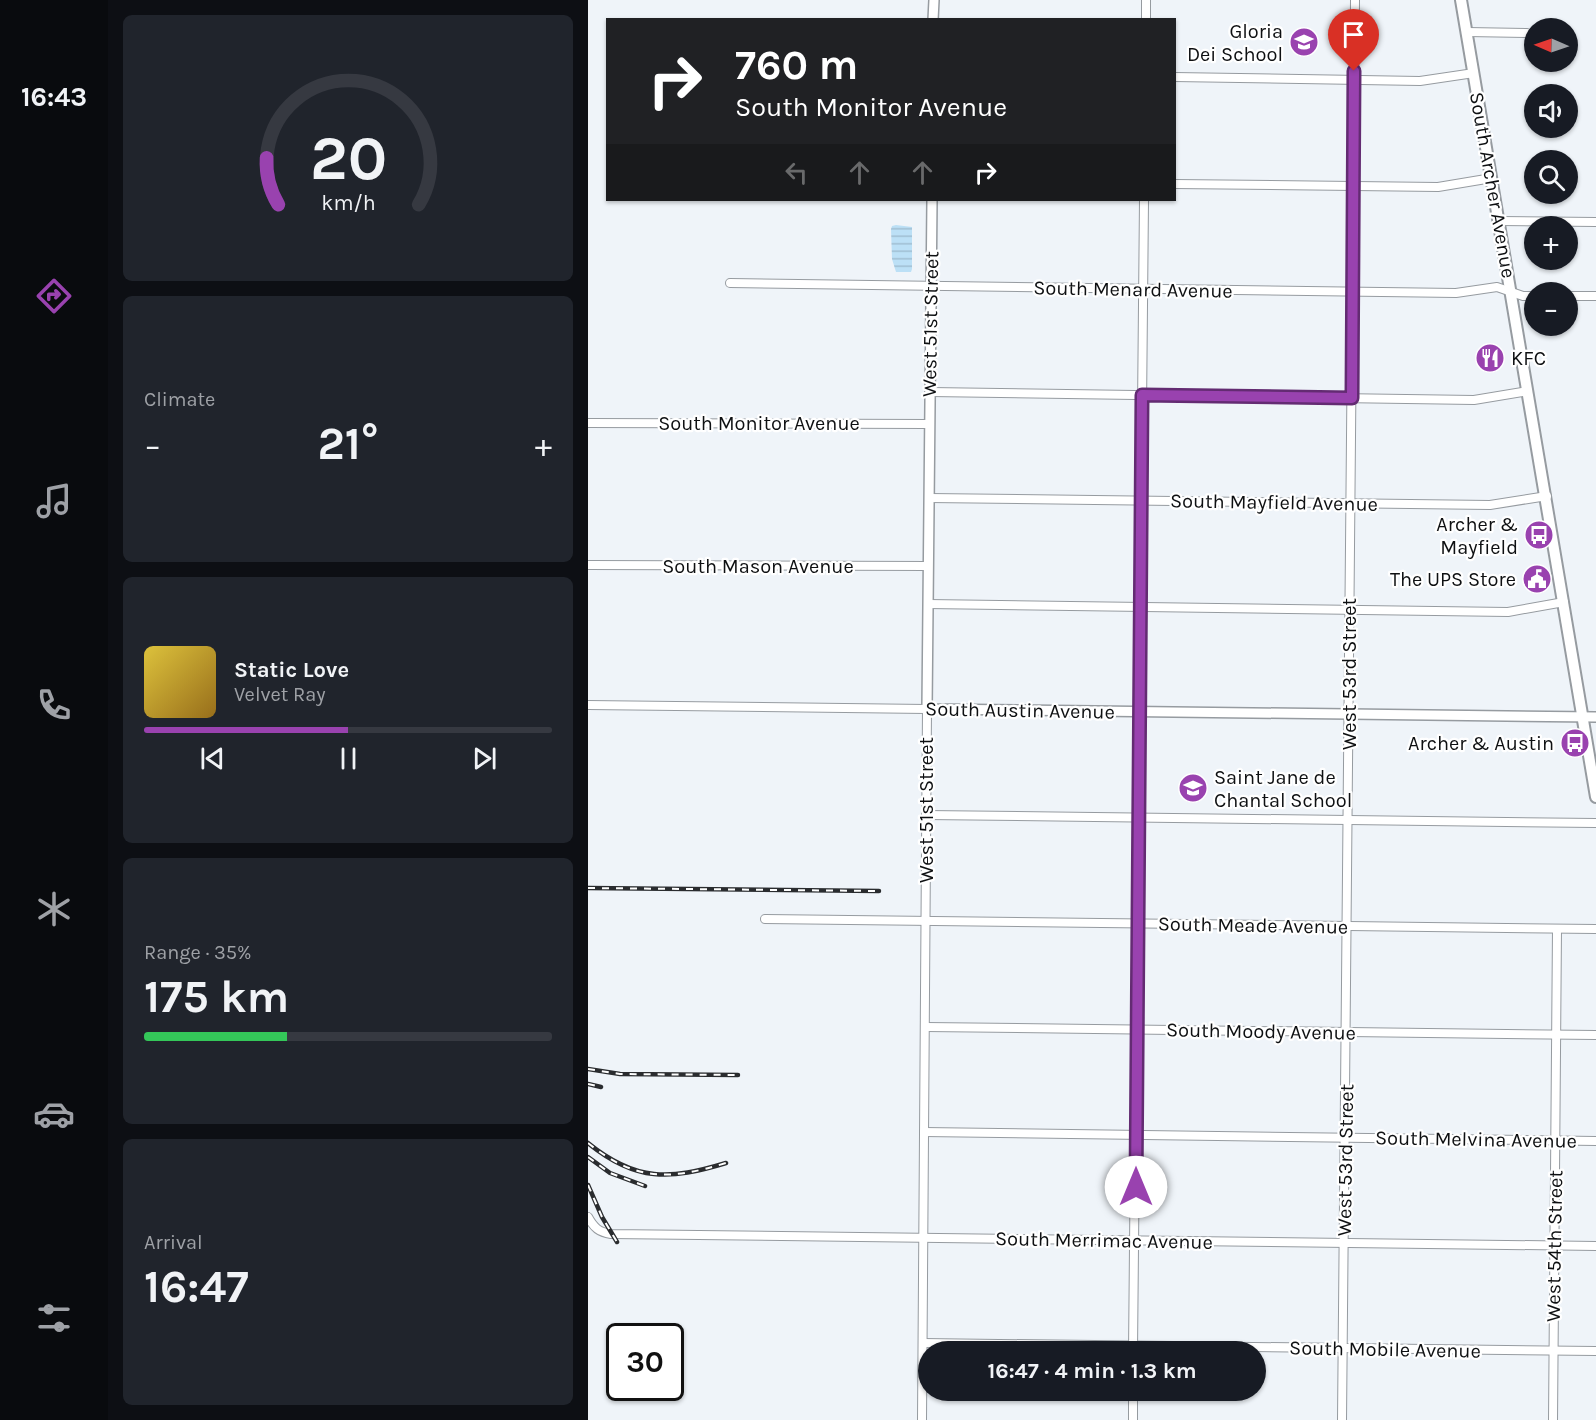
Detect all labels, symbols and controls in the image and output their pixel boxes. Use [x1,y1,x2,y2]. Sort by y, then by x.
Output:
pin [1328,9,1379,71]
icon: arrive [1337,18,1370,51]
north arrow [1524,18,1578,72]
map controls [1524,18,1578,336]
place label: Gloria Dei School [1187,20,1283,66]
school or university icon: Gloria Dei School [1288,26,1320,58]
text: 760 m [735,40,858,90]
icon: right [636,42,714,120]
text: 16:43 [21,81,87,113]
button: sound [1524,84,1578,138]
street label: South Archer Avenue [1465,90,1520,280]
text: South Monitor Avenue [735,91,1007,123]
text: 20 [309,122,387,195]
button: search [1524,150,1578,204]
icon: left [780,156,813,189]
icon: ahead [843,156,876,189]
icon: ahead [906,156,939,189]
icon: right [969,156,1002,189]
text: km/h [321,190,375,215]
button: + [1524,216,1578,270]
street label: West 51st Street [918,250,943,397]
icon: directions [33,275,75,317]
street label: South Menard Avenue [1033,276,1233,303]
button: − [1524,282,1578,336]
restaurant icon: KFC [1474,342,1506,374]
place label: KFC [1511,347,1546,370]
text: Climate [144,388,215,411]
street label: South Monitor Avenue [658,412,860,435]
text: 21° [318,418,378,470]
text: − [144,426,161,464]
text: + [535,426,552,464]
icon: music [33,480,75,522]
street label: South Mayfield Avenue [1170,489,1378,516]
place label: Archer & Mayfield [1436,513,1518,559]
bus stop icon: Archer & Mayfield [1523,519,1555,551]
street label: South Mason Avenue [662,555,854,578]
public building icon: The UPS Store [1521,563,1553,595]
place label: The UPS Store [1390,568,1516,591]
street label: West 53rd Street [1338,597,1361,750]
text: Static Love [234,657,349,683]
text: Velvet Ray [234,683,326,706]
icon: phone [33,684,75,726]
street label: South Austin Avenue [925,697,1115,724]
bus stop icon: Archer & Austin [1559,727,1591,759]
place label: Archer & Austin [1408,732,1554,755]
street label: West 51st Street [915,737,938,883]
icon: previous [196,742,229,775]
icon: pause [332,742,365,775]
icon: next [468,742,501,775]
place label: Saint Jane de Chantal School [1214,766,1352,812]
school or university icon: Saint Jane de Chantal School [1177,772,1209,804]
icon: climate [33,888,75,930]
street label: South Meade Avenue [1158,912,1348,939]
text: Range · 35% [144,941,252,964]
text: 175 km [144,971,289,1023]
street label: South Moody Avenue [1166,1018,1356,1045]
street label: West 53rd Street [1333,1083,1358,1236]
icon: car [33,1093,75,1135]
street label: South Melvina Avenue [1375,1126,1577,1153]
position arrow [1104,1155,1168,1219]
street label: West 54th Street [1542,1169,1567,1322]
street label: South Merrimac Avenue [995,1227,1213,1254]
text: Arrival [144,1231,203,1254]
text: 16:47 [144,1261,249,1313]
icon: filters [33,1297,75,1339]
speed limit sign: 30 [606,1323,684,1401]
street label: South Mobile Avenue [1289,1336,1481,1363]
text: 16:47 · 4 min · 1.3 km [987,1358,1197,1384]

